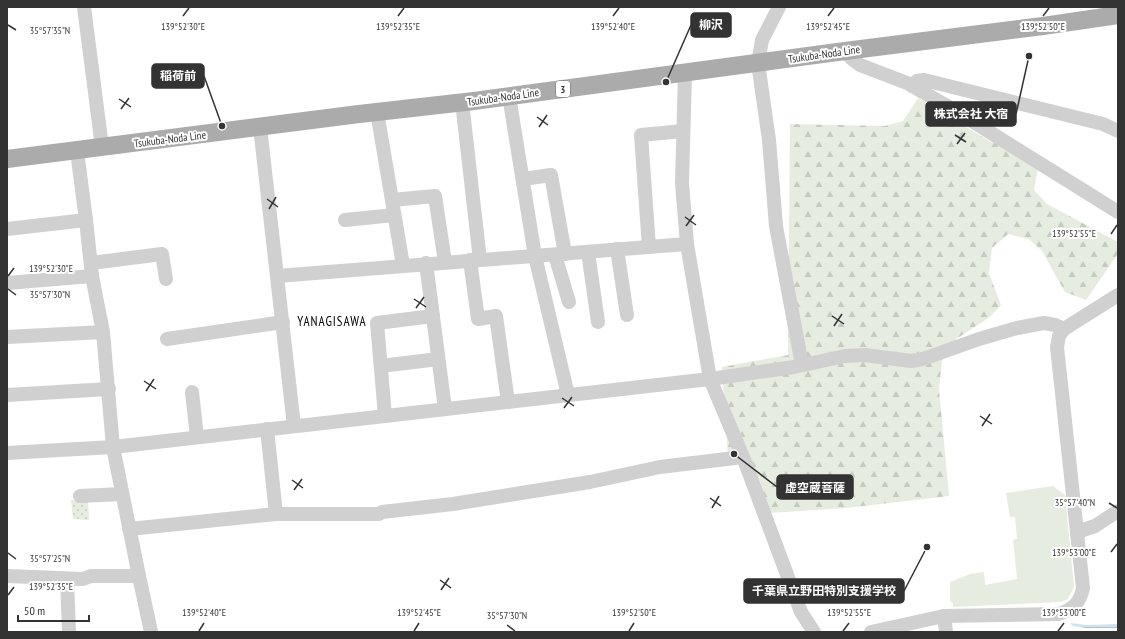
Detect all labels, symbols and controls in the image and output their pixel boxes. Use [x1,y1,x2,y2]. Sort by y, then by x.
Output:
callout: 柳沢 [691,13,731,37]
text: 柳沢 [699,17,723,32]
text: 139°52'30"E [161,20,205,33]
text: 139°52'35"E [376,20,420,33]
text: 139°52'40"E [591,20,635,33]
text: 139°52'45"E [806,20,850,33]
text: 139°52'50"E [1021,20,1065,33]
text: 35°57'35"N [30,24,70,37]
street label: Tsukuba-Noda Line [787,42,861,66]
callout: 稲荷前 [152,64,204,88]
text: 稲荷前 [160,68,196,83]
road number: 3 [556,81,570,97]
street label: Tsukuba-Noda Line [466,85,540,109]
callout: 株式会社 大宿 [926,102,1016,126]
text: 株式会社 大宿 [934,106,1008,121]
street label: Tsukuba-Noda Line [133,128,207,150]
text: 139°52'55"E [1052,227,1096,240]
text: 139°52'30"E [29,262,73,275]
text: 35°57'30"N [30,288,70,301]
district label: YANAGISAWA [297,313,367,330]
callout: 虚空蔵菩薩 [777,475,853,499]
text: 虚空蔵菩薩 [785,480,845,495]
text: 35°57'40"N [1055,496,1095,509]
text: 139°53'00"E [1052,546,1096,559]
text: 35°57'25"N [30,552,70,565]
callout: 千葉県立野田特別支援学校 [744,579,904,603]
text: 139°52'35"E [29,580,73,593]
text: 千葉県立野田特別支援学校 [752,583,896,598]
scale bar [18,597,89,623]
text: 50 m [24,603,45,618]
text: 139°52'40"E [182,606,226,619]
text: 139°52'45"E [397,606,441,619]
text: 139°52'50"E [612,606,656,619]
text: 139°52'55"E [827,606,871,619]
text: 139°53'00"E [1042,606,1086,619]
text: 35°57'30"N [487,609,527,622]

